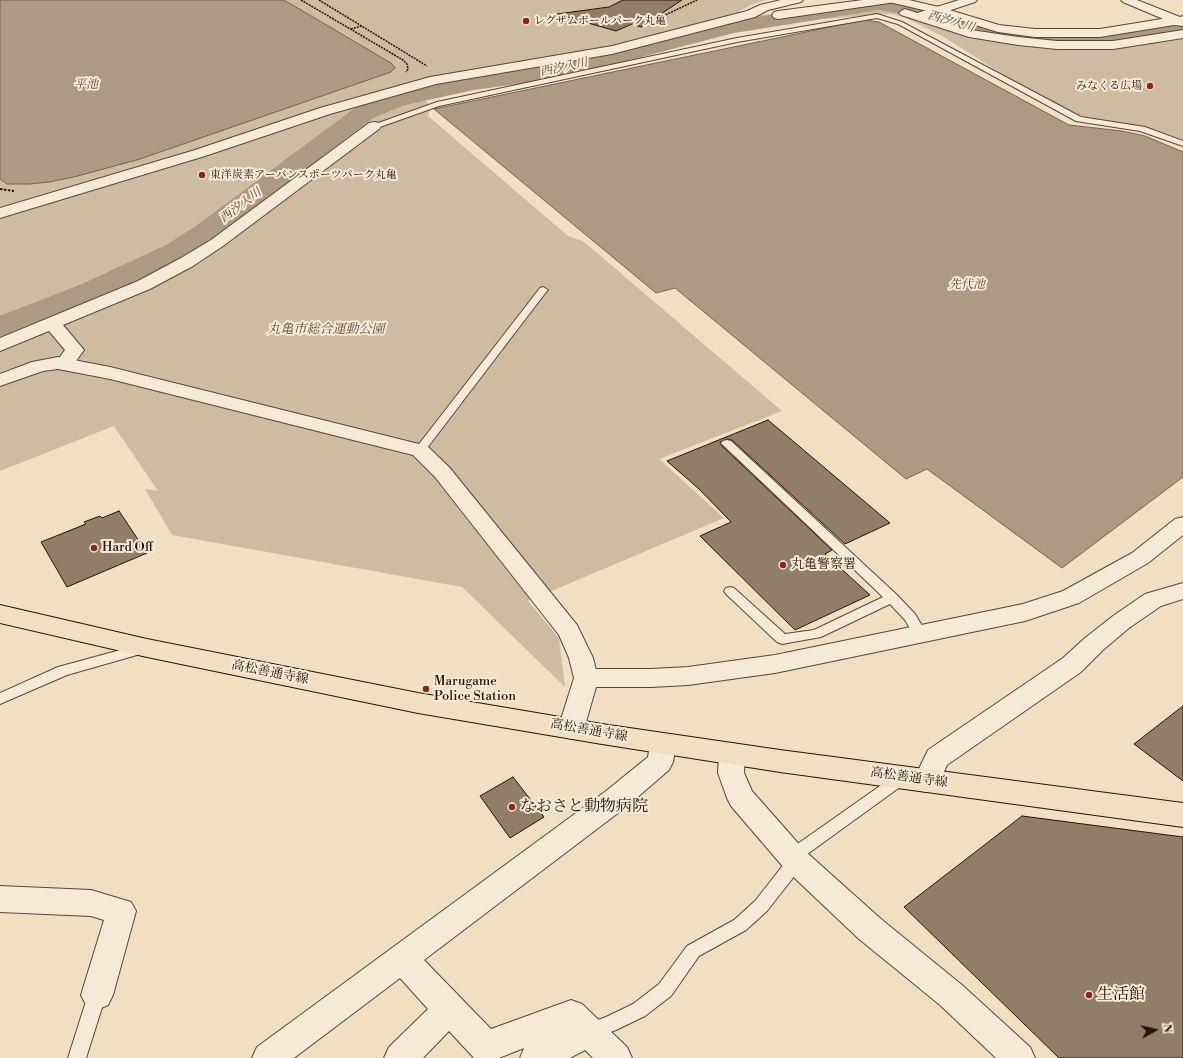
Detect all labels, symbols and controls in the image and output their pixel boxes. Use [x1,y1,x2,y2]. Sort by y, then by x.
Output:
water label: 西汐入川 [926,8,976,36]
place label: レグザムボールパーク丸亀 [534,14,666,28]
marker: レグザムボールパーク丸亀 [521,16,531,26]
water label: 西汐入川 [539,56,589,80]
water label: 平池 [74,78,98,92]
place label: みなくる広場 [1076,79,1142,93]
marker: みなくる広場 [1145,81,1155,91]
place label: 東洋炭素アーバンスポーツパーク丸亀 [210,168,397,182]
marker: 東洋炭素アーバンスポーツパーク丸亀 [197,170,207,180]
water label: 西汐入川 [217,186,265,226]
water label: 先代池 [949,278,985,292]
park label: 丸亀市総合運動公園 [268,322,384,338]
place label: Hard Off [102,540,153,556]
marker: Hard Off [89,543,99,553]
place label: 丸亀警察署 [791,557,856,573]
marker: 丸亀警察署 [778,560,788,570]
street label: 高松善通寺線 [230,658,310,688]
place label: Marugame Police Station [434,674,516,705]
marker: Marugame Police Station [421,684,431,694]
street label: 高松善通寺線 [549,717,629,745]
street label: 高松善通寺線 [869,765,949,791]
place label: なおさと動物病院 [520,797,648,817]
marker: なおさと動物病院 [507,802,517,812]
place label: 生活館 [1097,985,1145,1005]
marker: 生活館 [1084,990,1094,1000]
north arrow [1135,1010,1175,1050]
text: N [1159,1023,1174,1034]

